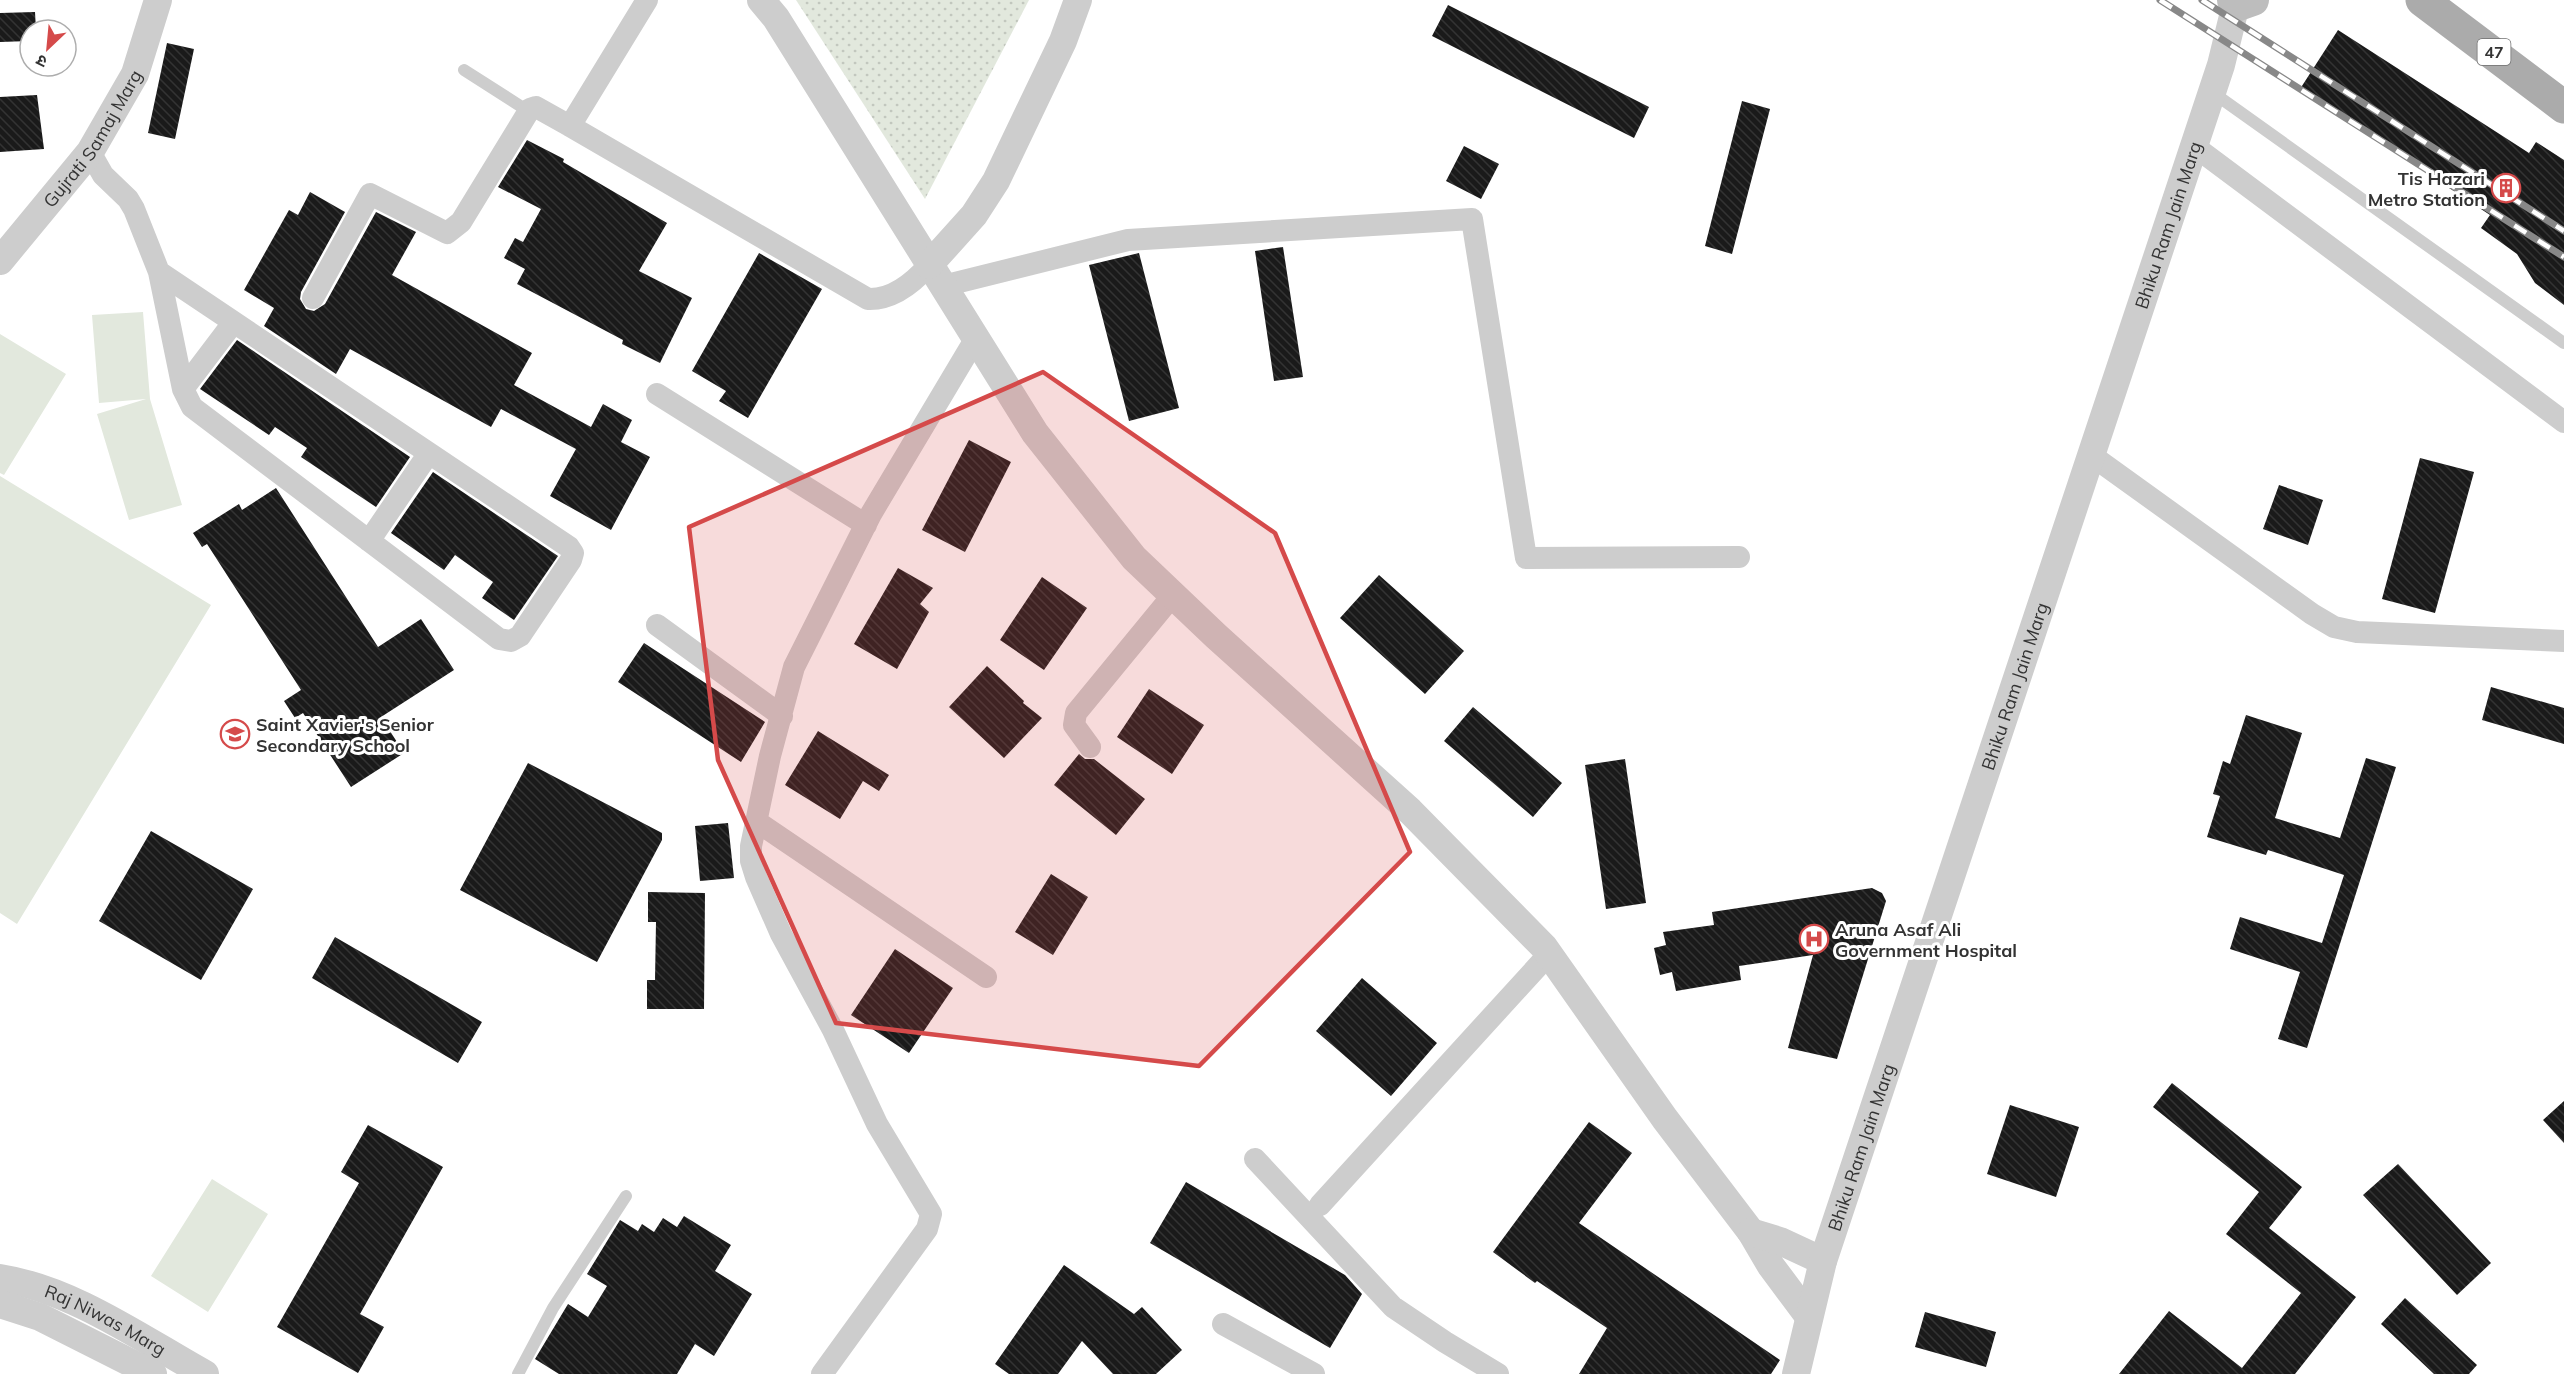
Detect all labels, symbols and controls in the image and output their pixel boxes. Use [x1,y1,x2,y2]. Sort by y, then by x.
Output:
north arrow [18,18,78,78]
road number: 47 [2478,39,2510,65]
text: उ [32,50,50,73]
street label: Gujrati Samaj Marg [38,65,147,212]
street label: Bhiku Ram Jain Marg [2129,138,2206,312]
place label: Tis Hazari Metro Station [2368,167,2485,211]
building icon: Tis Hazari Metro Station [2490,172,2522,204]
street label: Bhiku Ram Jain Marg [1976,599,2053,773]
place label: Saint Xavier's Senior Secondary School [256,713,435,757]
school or university icon: Saint Xavier's Senior Secondary School [219,718,251,750]
place label: Aruna Asaf Ali Government Hospital [1835,918,2017,962]
hospital icon: Aruna Asaf Ali Government Hospital [1798,923,1830,955]
street label: Bhiku Ram Jain Marg [1822,1061,1899,1234]
street label: Raj Niwas Marg [42,1279,170,1360]

